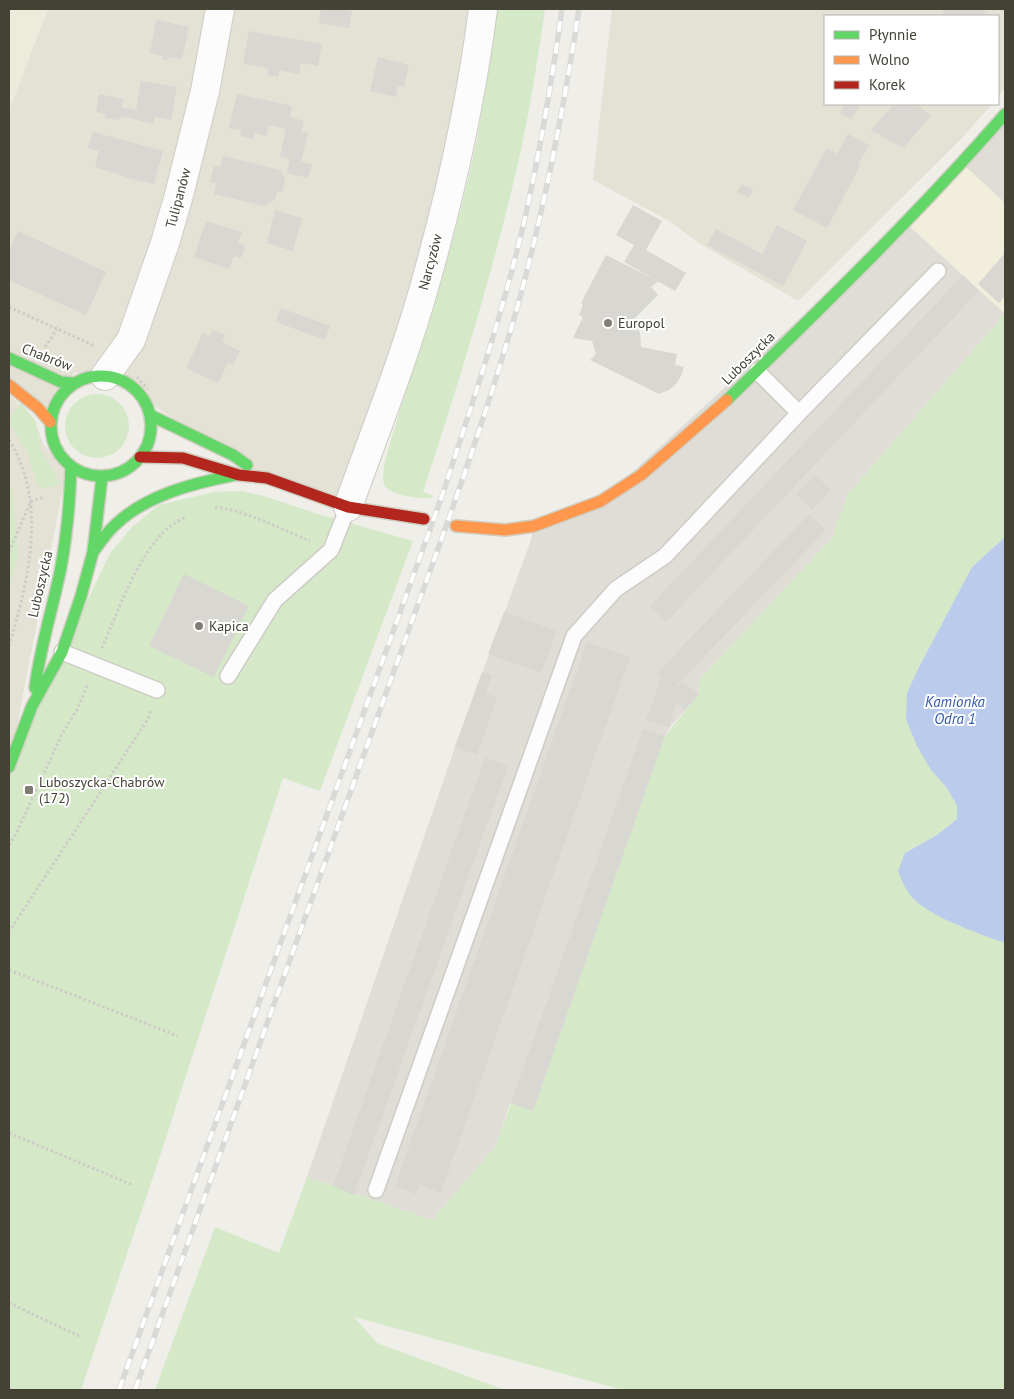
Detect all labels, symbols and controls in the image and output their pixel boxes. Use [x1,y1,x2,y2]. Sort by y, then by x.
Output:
legend [824,15,999,105]
text: Płynnie [869,25,917,44]
text: Wolno [869,50,909,69]
text: Korek [869,75,906,94]
street label: Tulipanów [161,165,195,230]
street label: Narcyzów [414,231,446,292]
place label: Europol [618,314,664,332]
marker: Europol [602,317,614,329]
street label: Luboszycka [718,328,778,388]
street label: Chabrów [19,339,75,375]
street label: Luboszycka [24,549,56,619]
place label: Kapica [209,617,249,635]
marker: Kapica [193,620,205,632]
water label: Kamionka Odra 1 [925,692,986,728]
place label: Luboszycka-Chabrów (172) [39,773,165,807]
marker: Luboszycka-Chabrów (172) [23,784,35,796]

